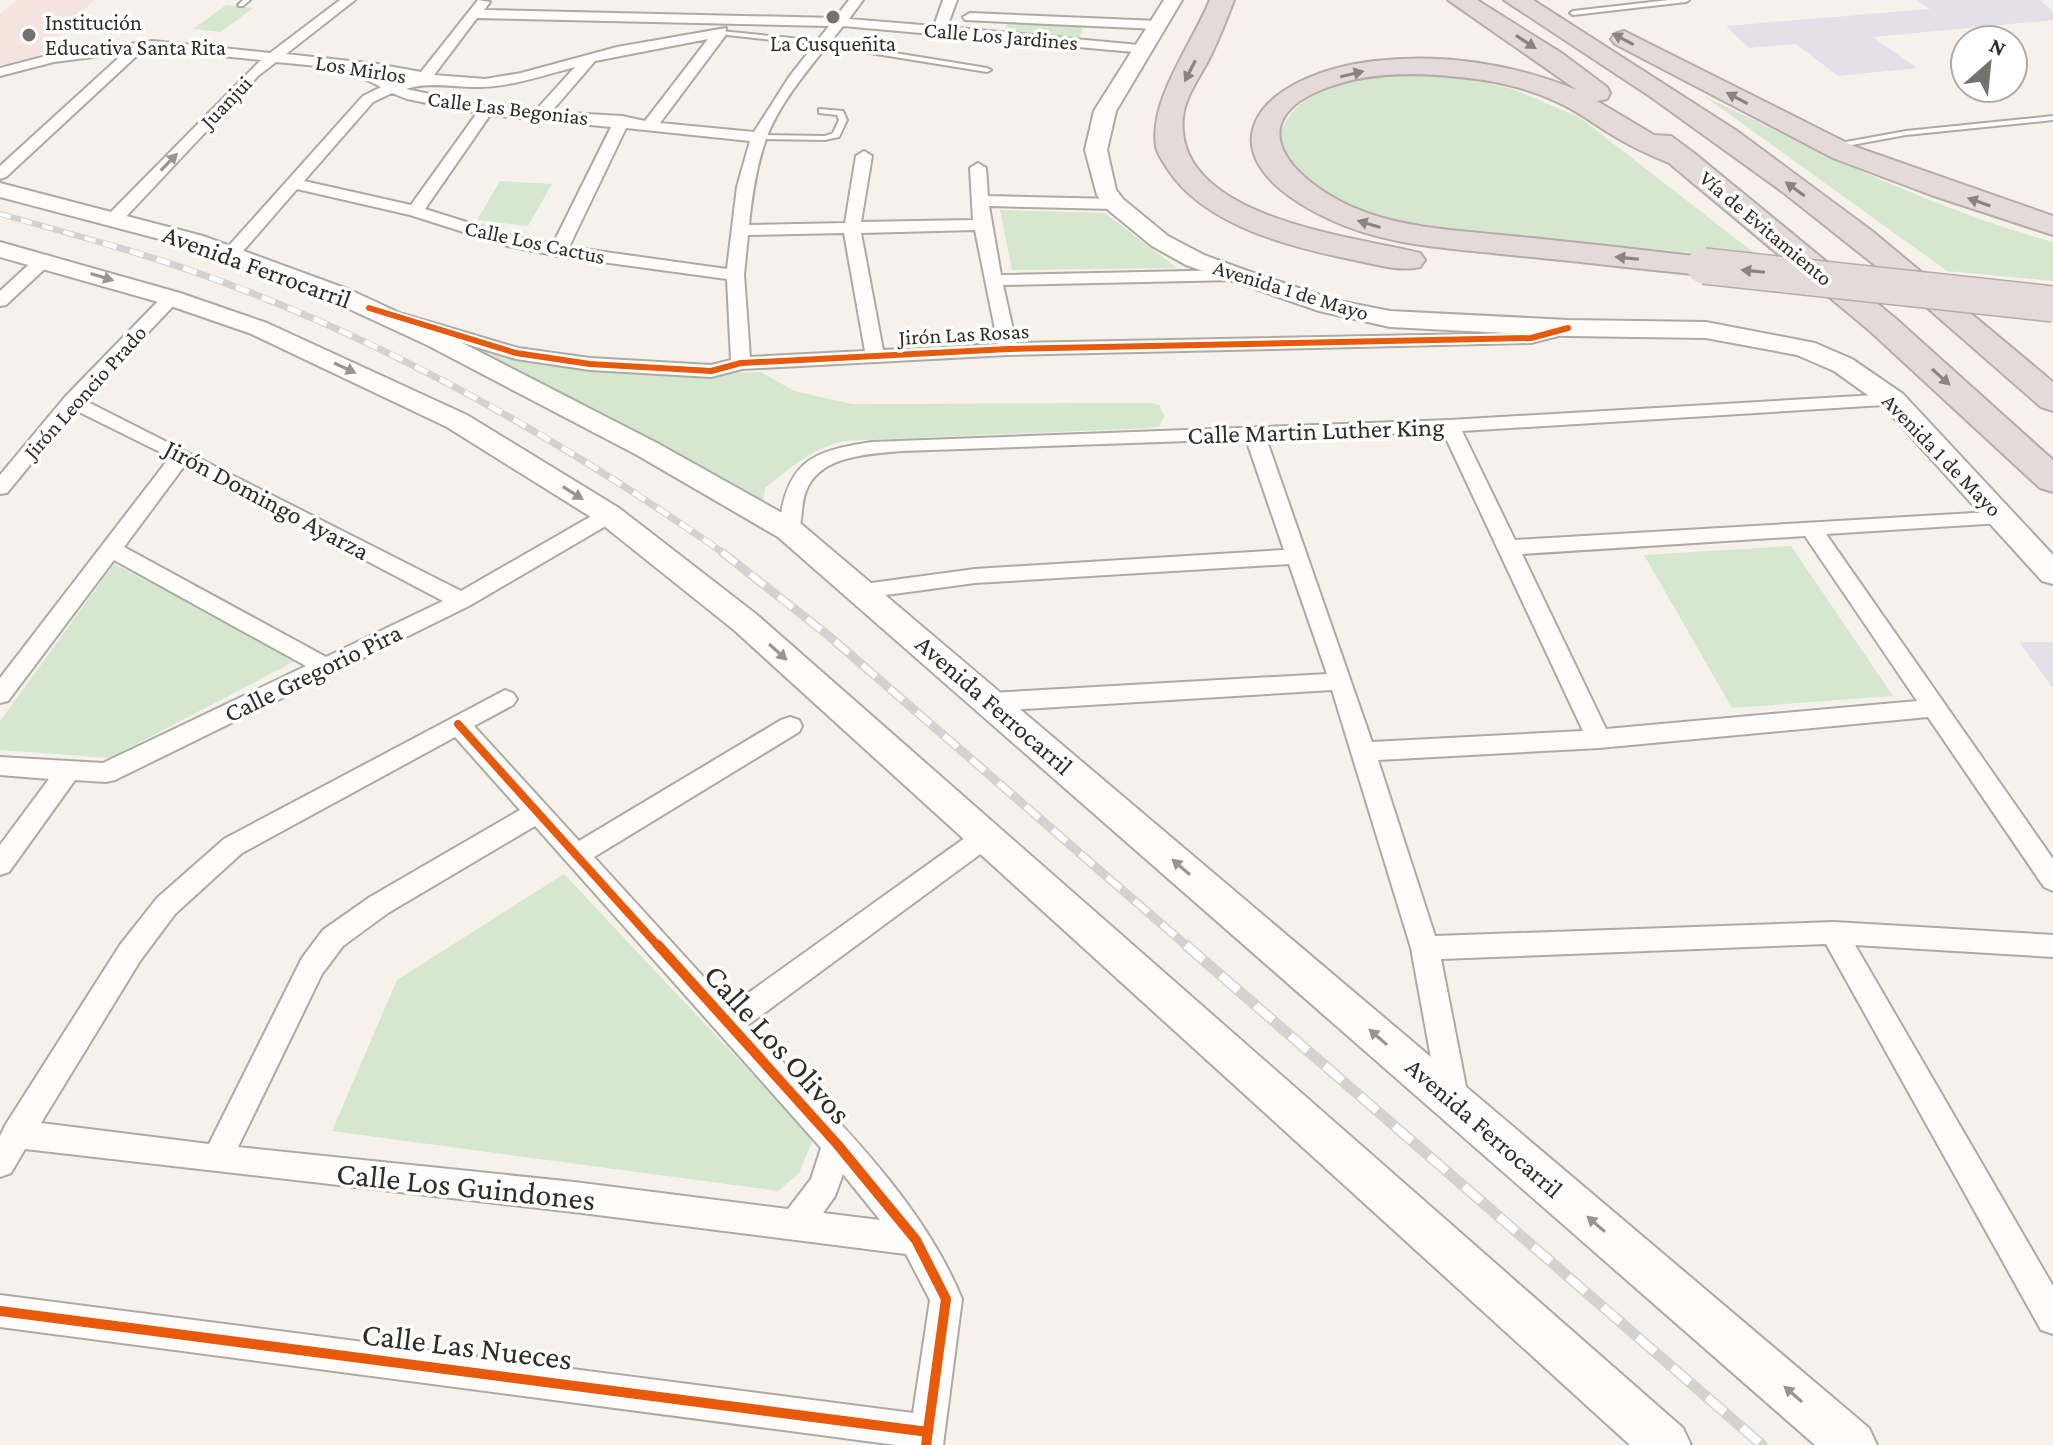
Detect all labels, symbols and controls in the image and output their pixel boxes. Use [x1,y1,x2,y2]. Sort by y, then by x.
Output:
marker: La Cusqueñita [824,8,842,26]
place label: Institución Educativa Santa Rita [45,10,226,60]
street label: Calle Los Jardines [923,17,1079,55]
north arrow [1949,24,2029,104]
marker: Institución Educativa Santa Rita [20,26,38,44]
place label: La Cusqueñita [770,31,896,56]
one-way arrow [1612,32,1634,46]
text: N [1985,32,2010,61]
one-way arrow [1516,34,1537,49]
street label: Los Mirlos [314,49,408,89]
one-way arrow [1183,59,1196,82]
one-way arrow [1339,67,1364,79]
street label: Juanjui [194,70,257,135]
street label: Calle Las Begonias [426,86,590,130]
one-way arrow [1726,92,1748,106]
one-way arrow [160,152,178,171]
street label: Vía de Evitamiento [1695,165,1837,291]
one-way arrow [1785,181,1806,197]
one-way arrow [1967,196,1991,208]
street label: Calle Los Cactus [463,215,607,269]
one-way arrow [1357,217,1381,230]
street label: Avenida Ferrocarril [159,219,355,315]
one-way arrow [1614,251,1639,264]
street label: Avenida 1 de Mayo [1210,254,1372,326]
one-way arrow [1740,265,1765,278]
one-way arrow [90,271,114,284]
street label: Jirón Las Rosas [896,318,1030,350]
street label: Jirón Leoncio Prado [17,320,152,465]
one-way arrow [333,362,357,375]
one-way arrow [1931,368,1951,386]
street label: Avenida 1 de Mayo [1877,388,2007,522]
street label: Calle Martin Luther King [1187,412,1445,450]
street label: Jirón Domingo Ayarza [158,433,374,566]
one-way arrow [562,485,584,499]
street label: Calle Gregorio Pira [220,618,406,728]
street label: Avenida Ferrocarril [910,629,1078,781]
one-way arrow [769,642,788,660]
one-way arrow [1171,859,1191,876]
street label: Calle Los Olivos [697,957,859,1131]
one-way arrow [1368,1028,1387,1046]
street label: Avenida Ferrocarril [1400,1052,1568,1204]
street label: Calle Los Guindones [335,1155,597,1217]
one-way arrow [1586,1216,1605,1234]
street label: Calle Las Nueces [360,1315,574,1377]
one-way arrow [1783,1386,1803,1403]

